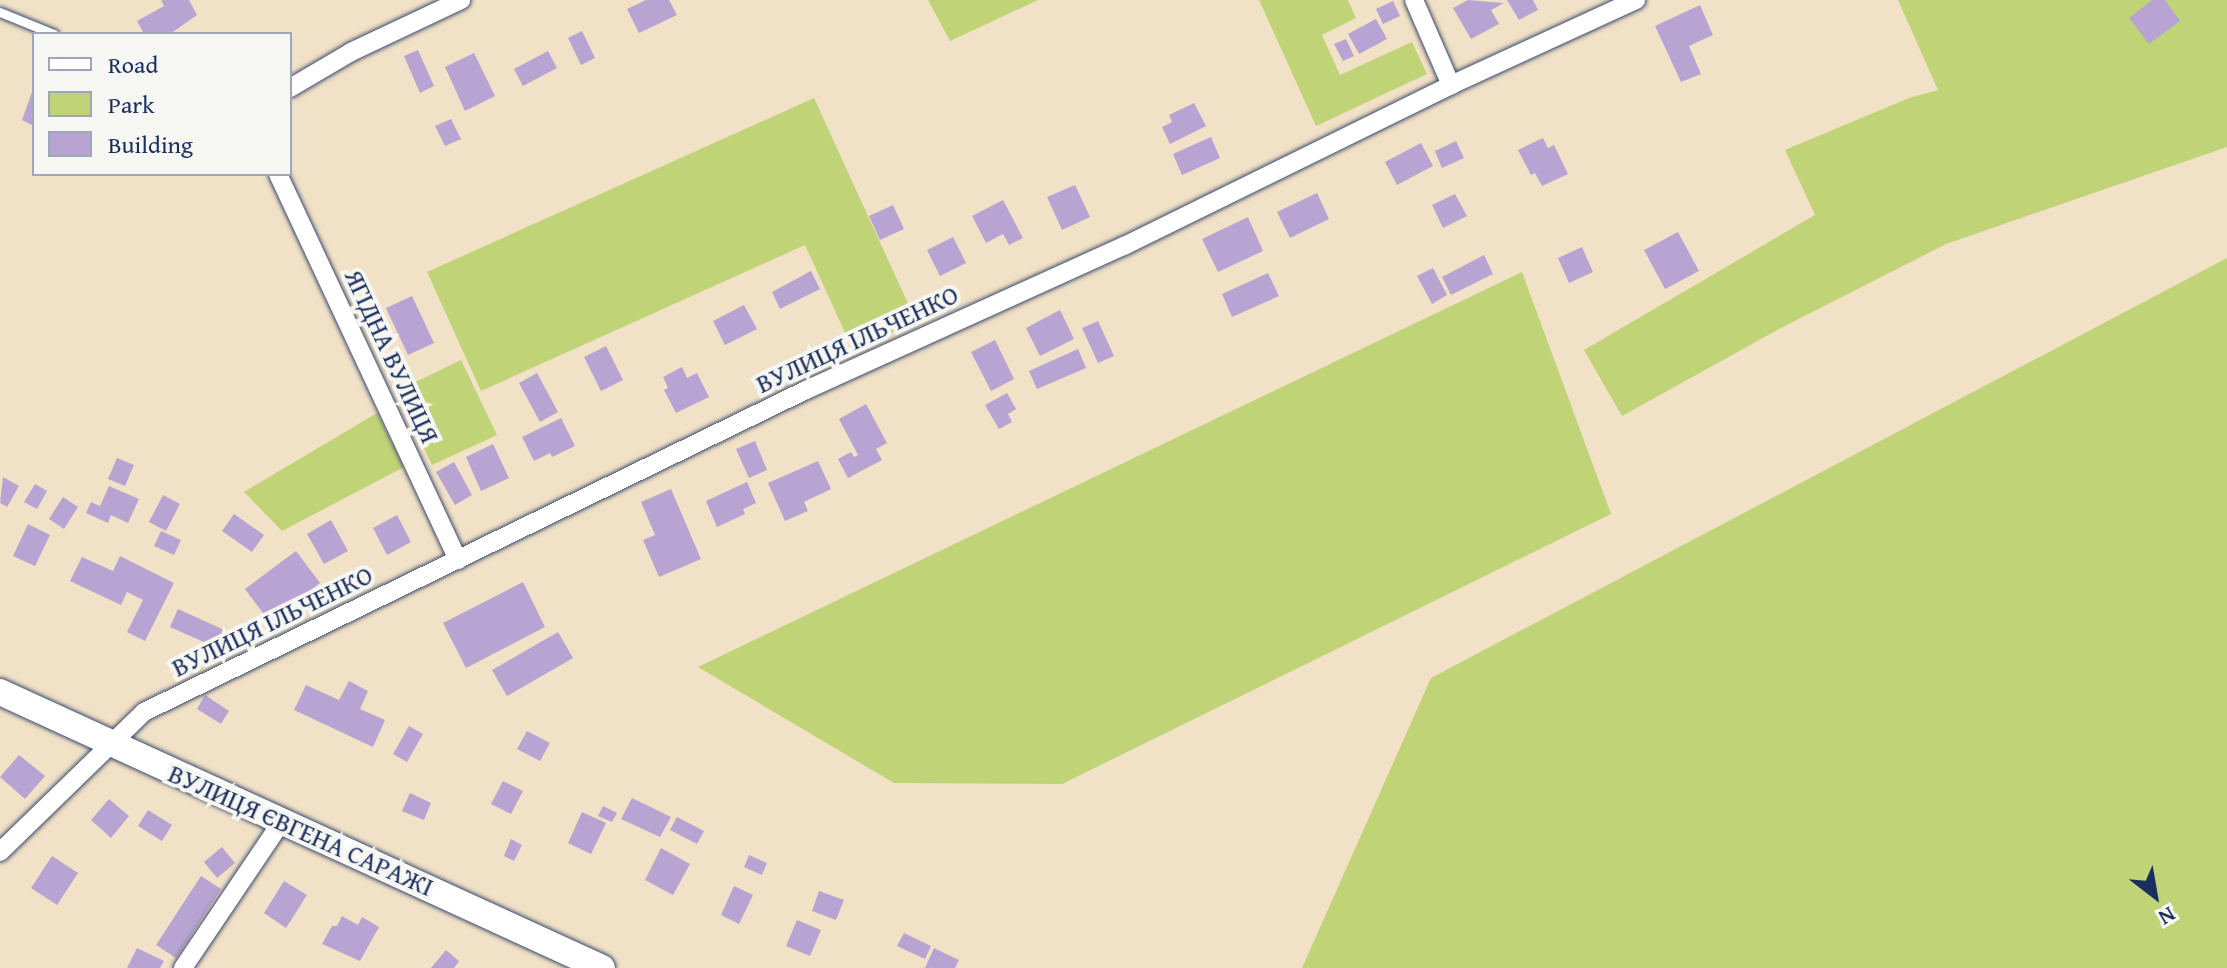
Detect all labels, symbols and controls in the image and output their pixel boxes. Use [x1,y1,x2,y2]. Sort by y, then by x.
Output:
legend [32,32,292,176]
text: Road [108,47,158,82]
text: Park [108,87,154,122]
text: Building [108,127,193,162]
street label: ЯГІДНА ВУЛИЦЯ [338,264,446,448]
street label: ВУЛИЦЯ ІЛЬЧЕНКО [751,278,963,400]
street label: ВУЛИЦЯ ІЛЬЧЕНКО [167,559,377,683]
street label: ВУЛИЦЯ ЄВГЕНА САРАЖІ [164,757,438,903]
north arrow [2115,856,2195,936]
text: N [2153,899,2182,934]

